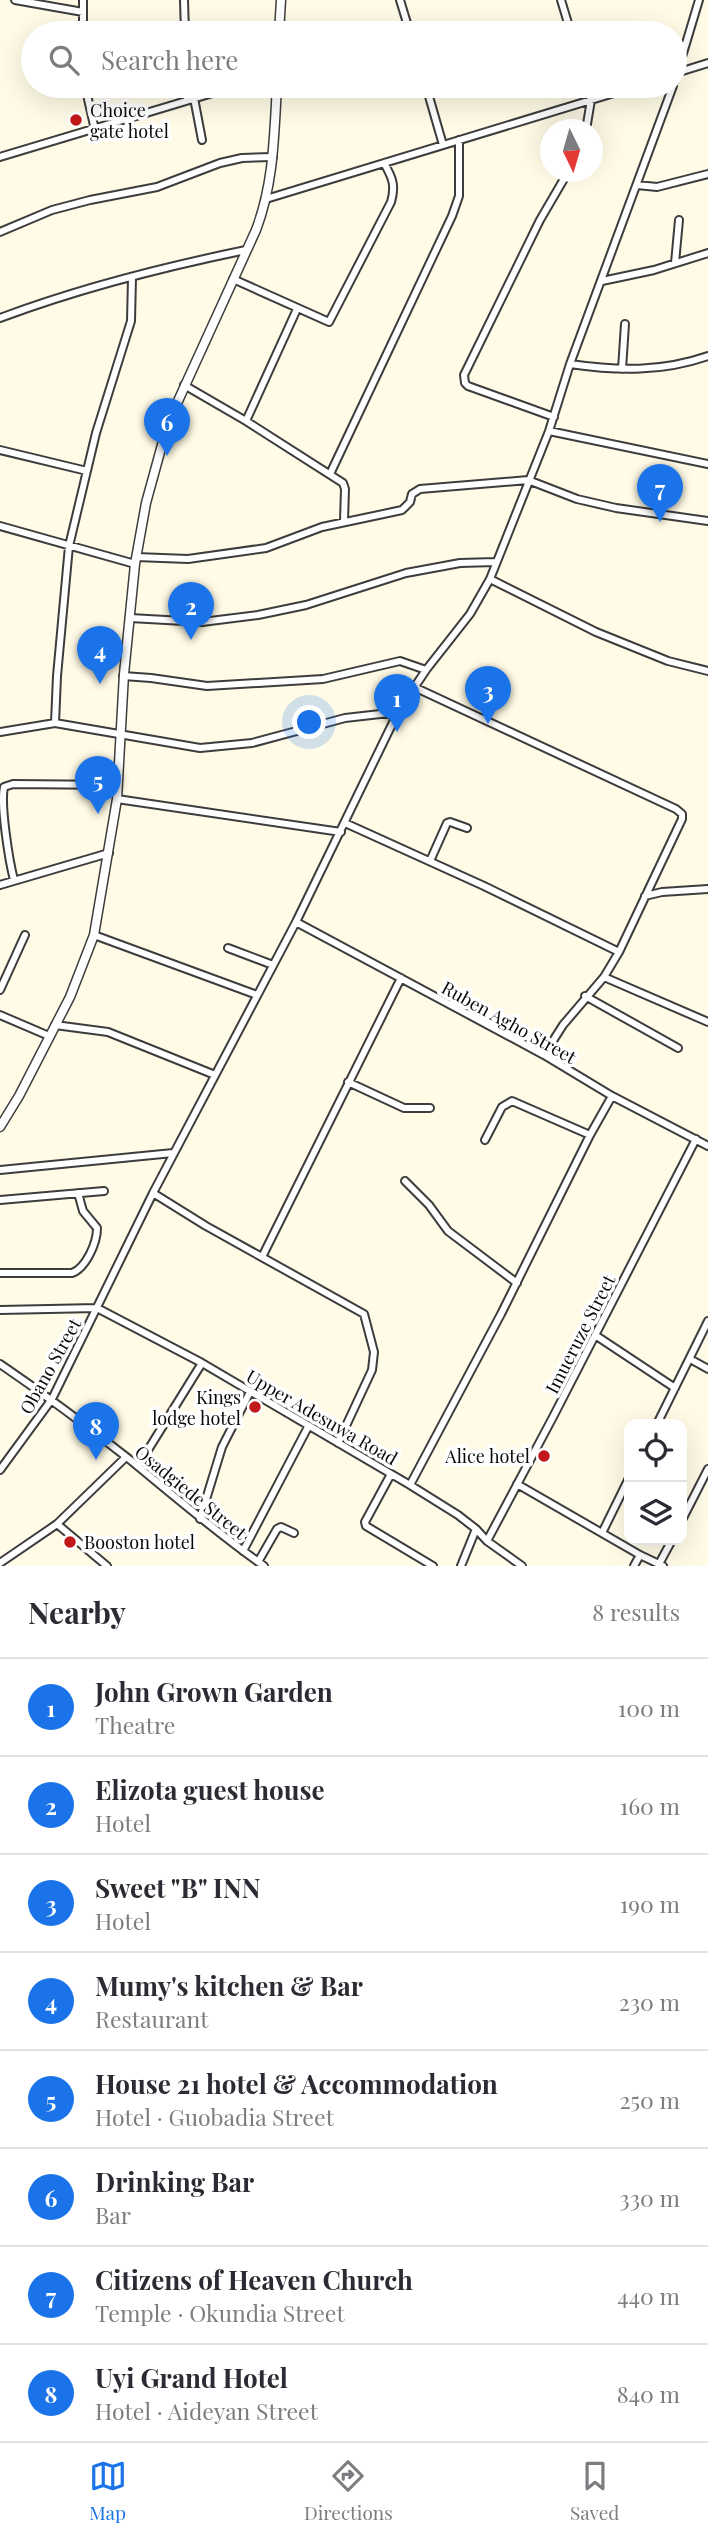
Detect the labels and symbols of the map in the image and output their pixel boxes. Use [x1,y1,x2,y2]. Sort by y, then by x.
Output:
place label: Choice gate hotel [90,98,169,143]
marker: Choice gate hotel [68,112,84,128]
north arrow [540,119,603,182]
pin: 6 [144,398,190,456]
pin: 7 [637,464,683,522]
pin: 2 [168,582,214,640]
pin: 4 [77,626,123,684]
pin: 3 [465,666,511,724]
pin: 1 [374,674,420,732]
your location [292,705,326,739]
pin: 5 [75,756,121,814]
street label: Ruben Agho Street [438,975,581,1069]
street label: Imueruze Street [540,1270,621,1398]
street label: Obano Street [14,1313,86,1418]
street label: Upper Adesuwa Road [242,1364,402,1470]
place label: Kings lodge hotel [152,1385,241,1430]
marker: Kings lodge hotel [247,1399,263,1415]
pin: 8 [73,1402,119,1460]
street label: Osadgiede Street [130,1440,252,1545]
place label: Alice hotel [444,1444,530,1468]
marker: Alice hotel [536,1448,552,1464]
place label: Booston hotel [84,1530,195,1554]
marker: Booston hotel [62,1534,78,1550]

